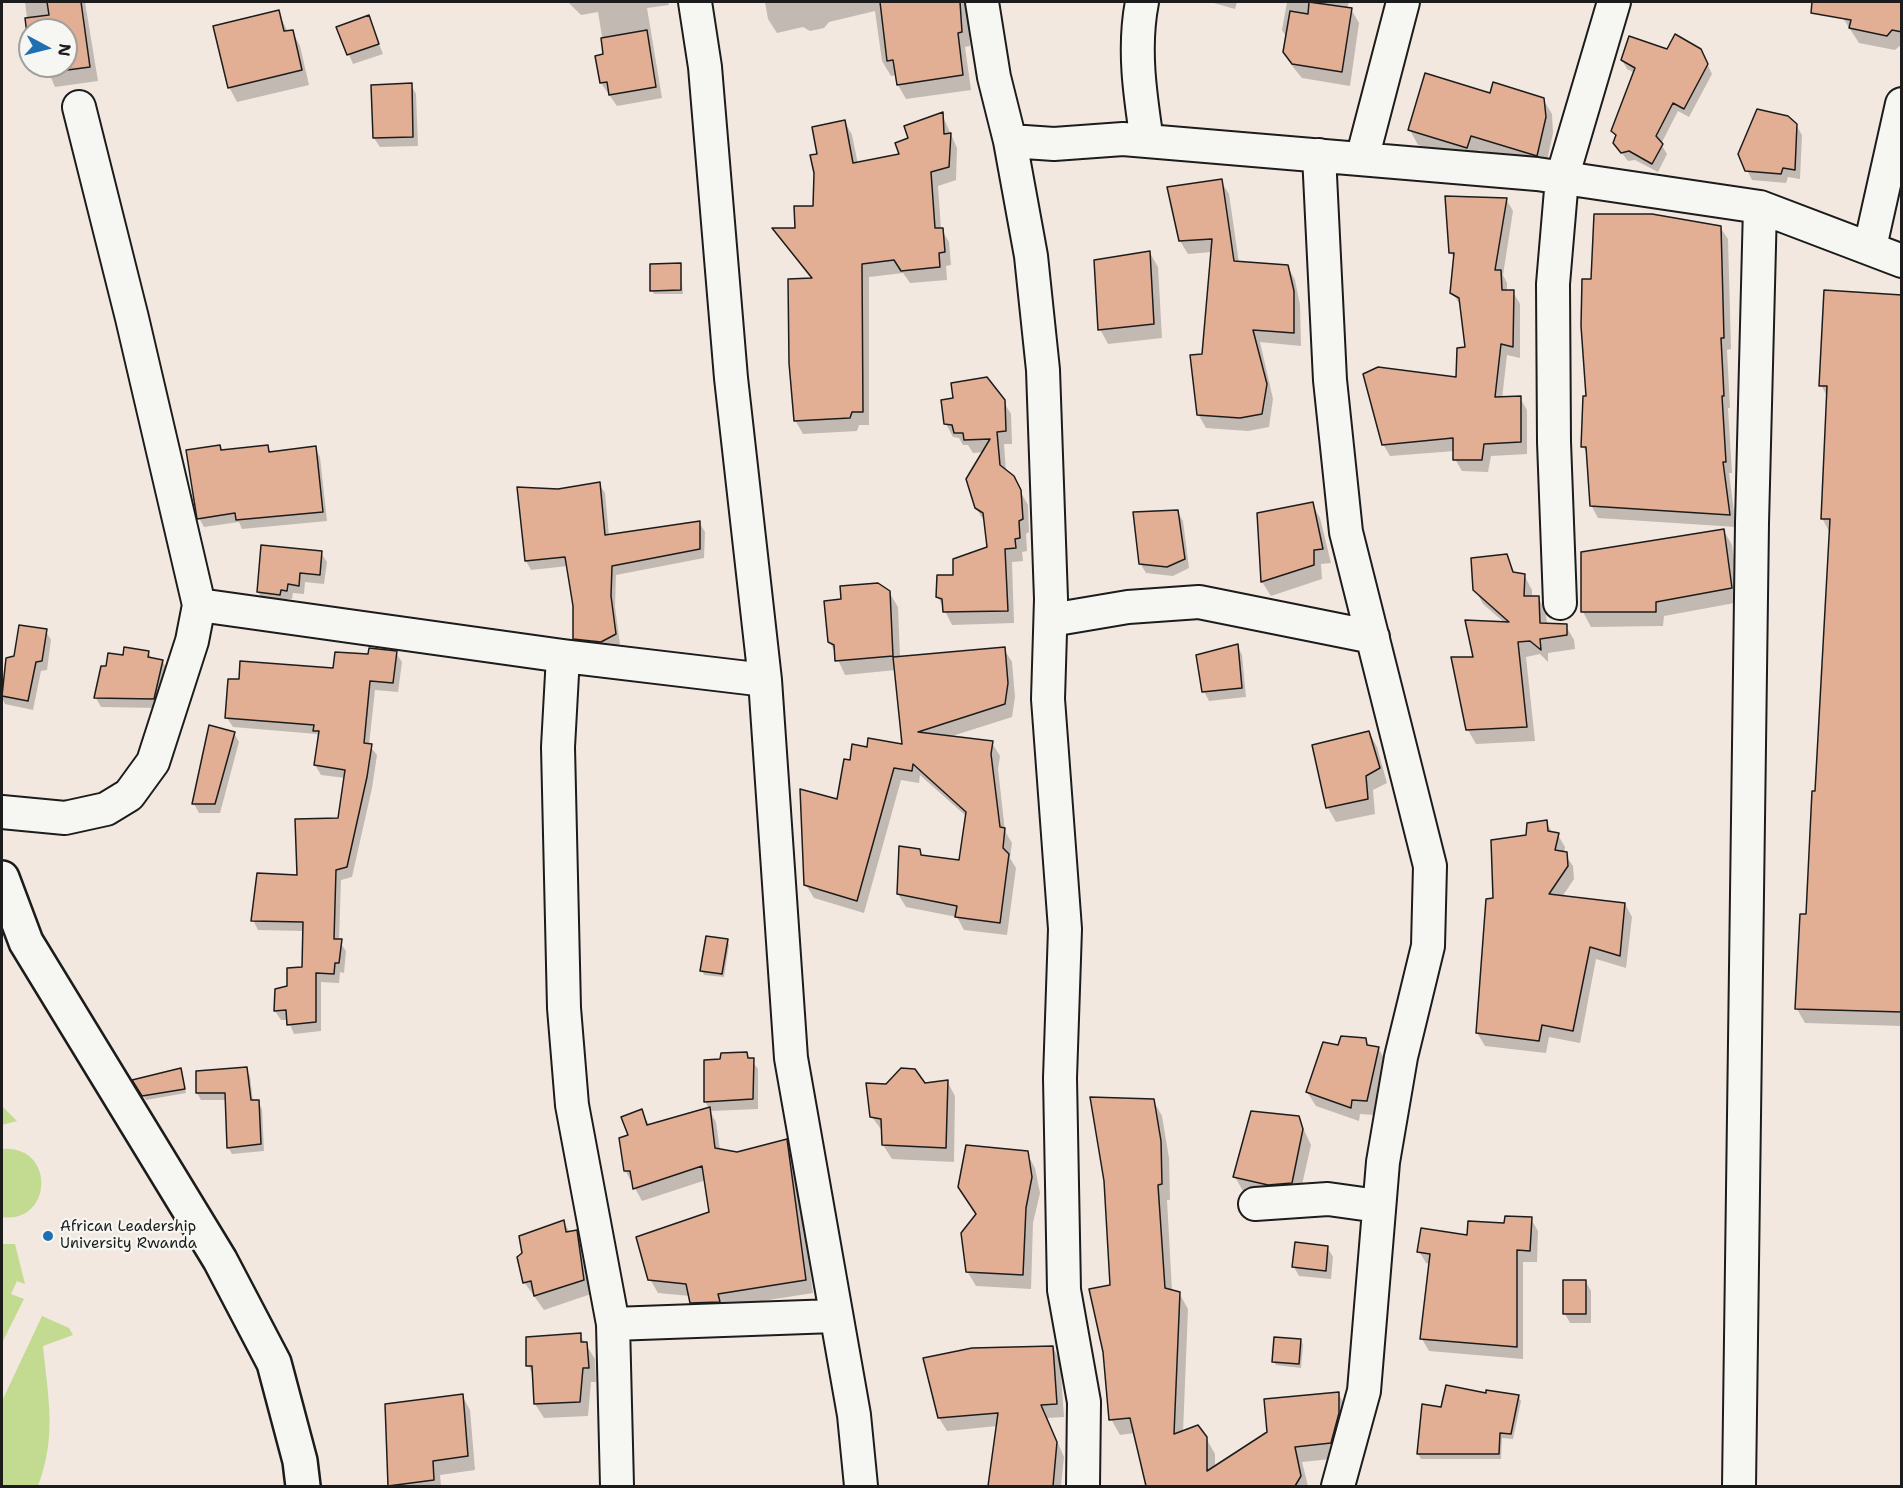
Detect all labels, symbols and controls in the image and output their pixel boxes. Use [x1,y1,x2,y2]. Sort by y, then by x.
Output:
north arrow [18,18,78,78]
text: N [53,42,76,58]
place label: African Leadership University Rwanda [60,1218,197,1253]
marker: African Leadership University Rwanda [41,1229,55,1243]

